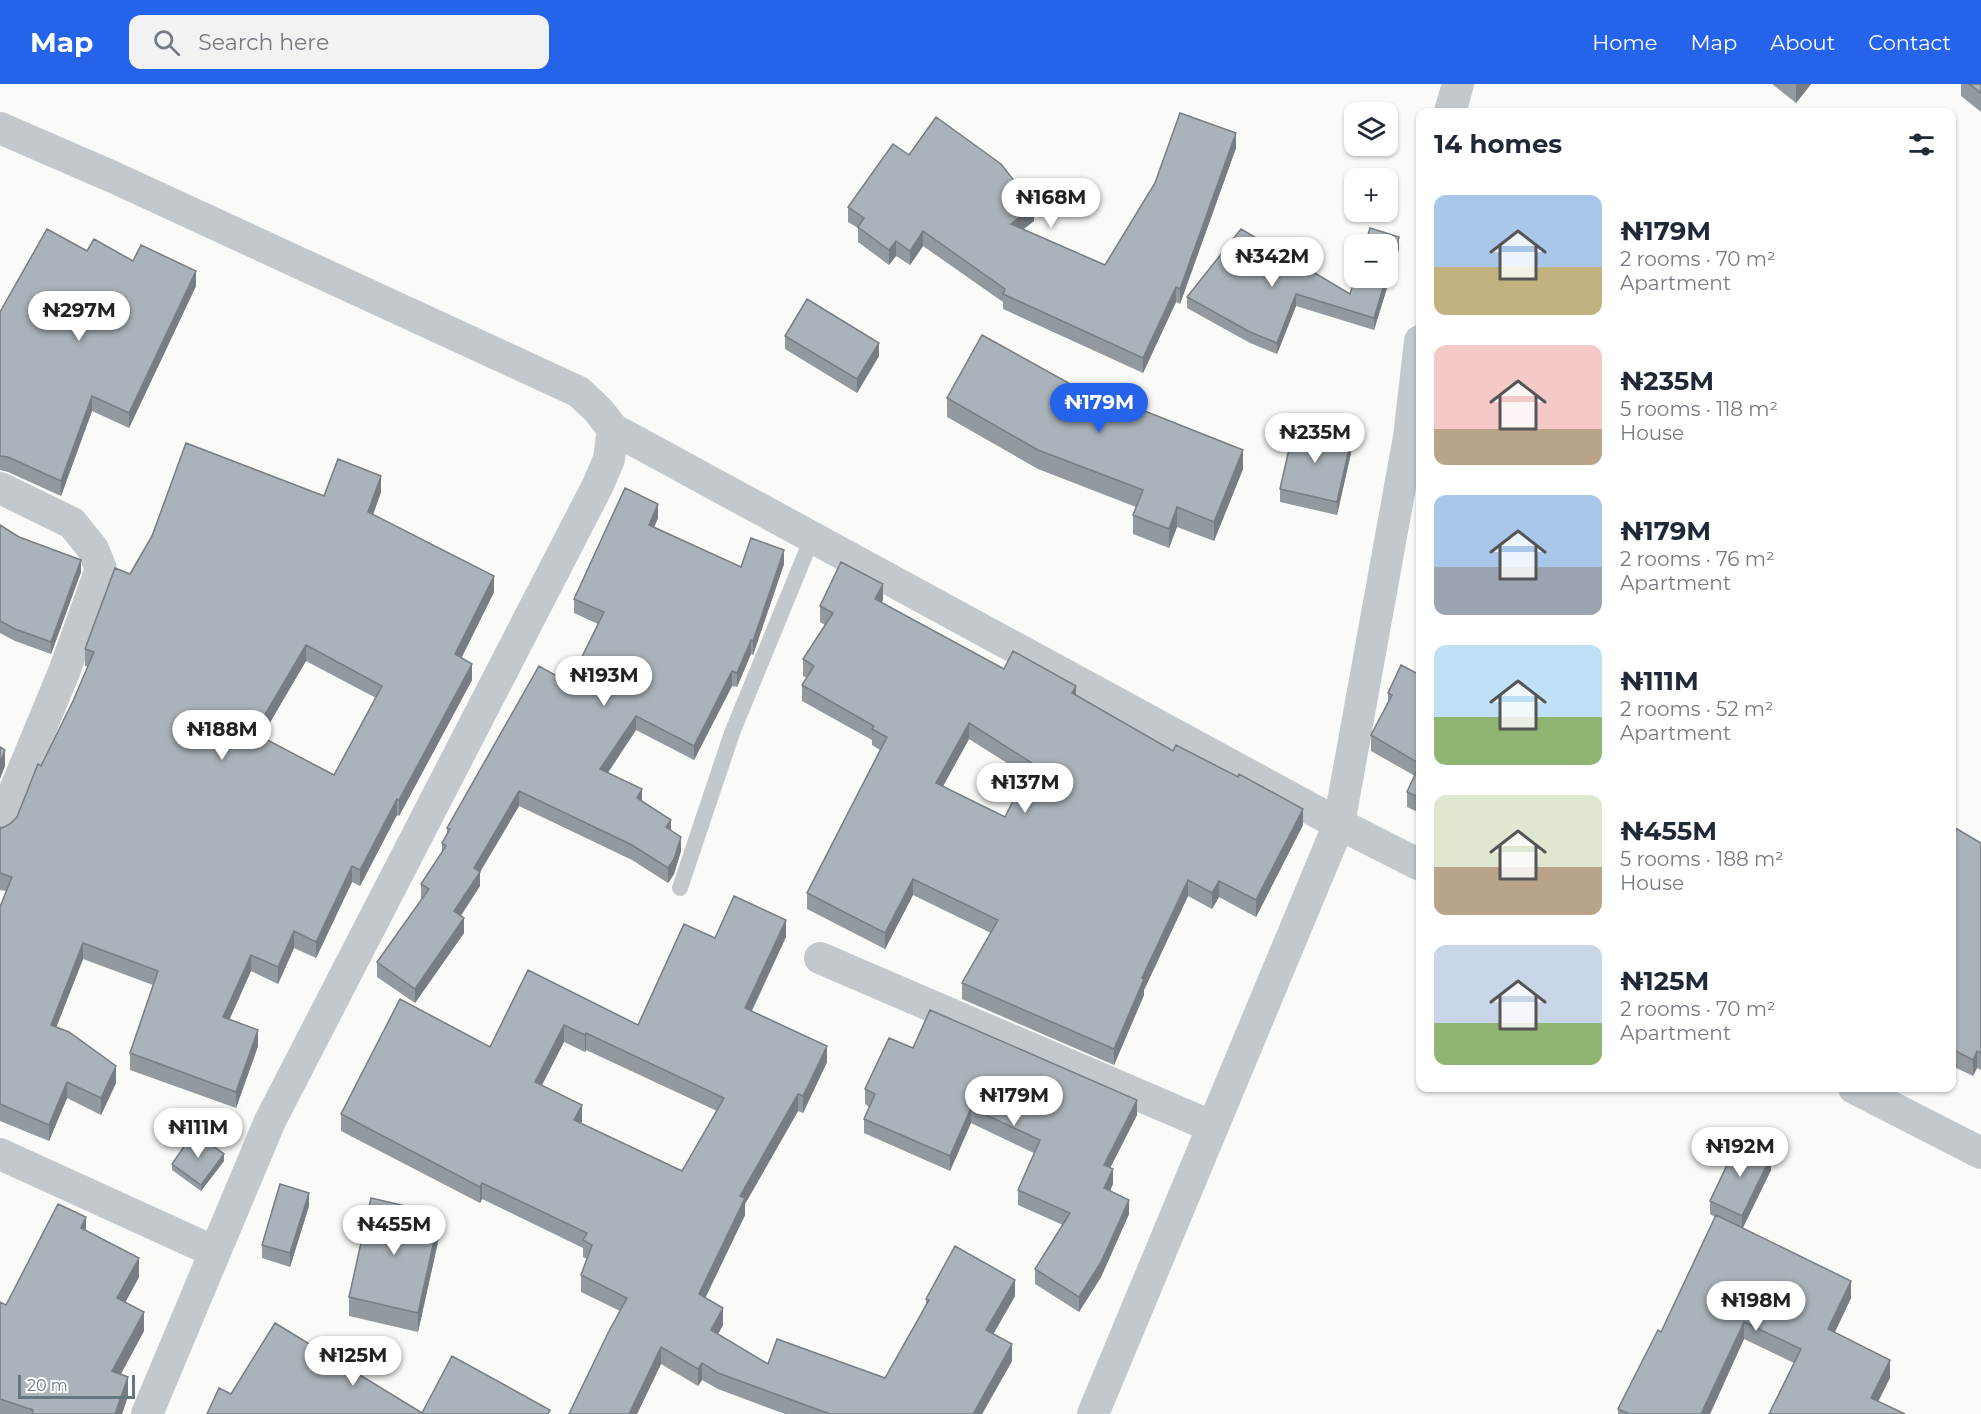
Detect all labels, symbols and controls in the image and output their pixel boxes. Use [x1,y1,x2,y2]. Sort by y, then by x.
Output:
search box [129,15,549,69]
text: Map [30,25,93,59]
icon: search [150,26,183,59]
text: Search here [198,29,329,56]
text: Home [1592,30,1657,55]
text: Map [1690,30,1737,55]
text: About [1770,30,1835,55]
text: Contact [1868,30,1951,55]
map controls [1344,102,1398,288]
button: layers [1344,102,1398,156]
text: 14 homes [1434,128,1562,160]
icon: filters [1905,128,1938,161]
button: + [1344,168,1398,222]
pin: ₦168M [1009,178,1093,229]
text: ₦168M [1016,185,1086,209]
text: ₦179M [1620,215,1711,247]
icon: home [1482,219,1554,291]
button: − [1344,234,1398,288]
pin: ₦342M [1230,237,1314,288]
text: ₦342M [1235,244,1309,268]
text: 2 rooms · 70 m² [1620,247,1776,271]
text: Apartment [1620,271,1731,295]
pin: ₦297M [37,291,121,342]
text: ₦297M [42,298,116,322]
text: ₦235M [1620,365,1714,397]
icon: home [1482,369,1554,441]
pin: ₦179M [1057,383,1141,434]
text: ₦179M [1064,390,1134,414]
text: 5 rooms · 118 m² [1620,397,1778,421]
pin: ₦235M [1273,413,1357,464]
text: ₦235M [1279,420,1351,444]
text: House [1620,421,1684,445]
text: ₦179M [1620,515,1711,547]
icon: home [1482,519,1554,591]
text: 2 rooms · 76 m² [1620,547,1775,571]
text: Apartment [1620,571,1731,595]
pin: ₦193M [562,656,646,707]
text: ₦193M [569,663,639,687]
text: ₦111M [1620,665,1699,697]
icon: home [1482,669,1554,741]
text: 2 rooms · 52 m² [1620,697,1774,721]
pin: ₦188M [180,710,264,761]
text: ₦188M [186,717,258,741]
text: Apartment [1620,721,1731,745]
pin: ₦137M [983,763,1067,814]
text: ₦137M [990,770,1060,794]
text: ₦455M [1620,815,1717,847]
icon: home [1482,819,1554,891]
text: 5 rooms · 188 m² [1620,847,1784,871]
text: House [1620,871,1684,895]
text: ₦125M [1620,965,1709,997]
icon: home [1482,969,1554,1041]
text: 2 rooms · 70 m² [1620,997,1776,1021]
text: Apartment [1620,1021,1731,1045]
pin: ₦179M [972,1076,1056,1127]
text: ₦179M [979,1083,1049,1107]
pin: ₦111M [156,1108,240,1159]
text: ₦111M [168,1115,228,1139]
pin: ₦192M [1698,1127,1782,1178]
text: ₦192M [1705,1134,1775,1158]
pin: ₦455M [352,1205,436,1256]
text: ₦455M [357,1212,431,1236]
pin: ₦198M [1714,1281,1798,1332]
text: ₦198M [1721,1288,1791,1312]
pin: ₦125M [311,1336,395,1387]
text: ₦125M [319,1343,387,1367]
scale bar [18,1372,135,1400]
text: 20 m [27,1376,68,1395]

